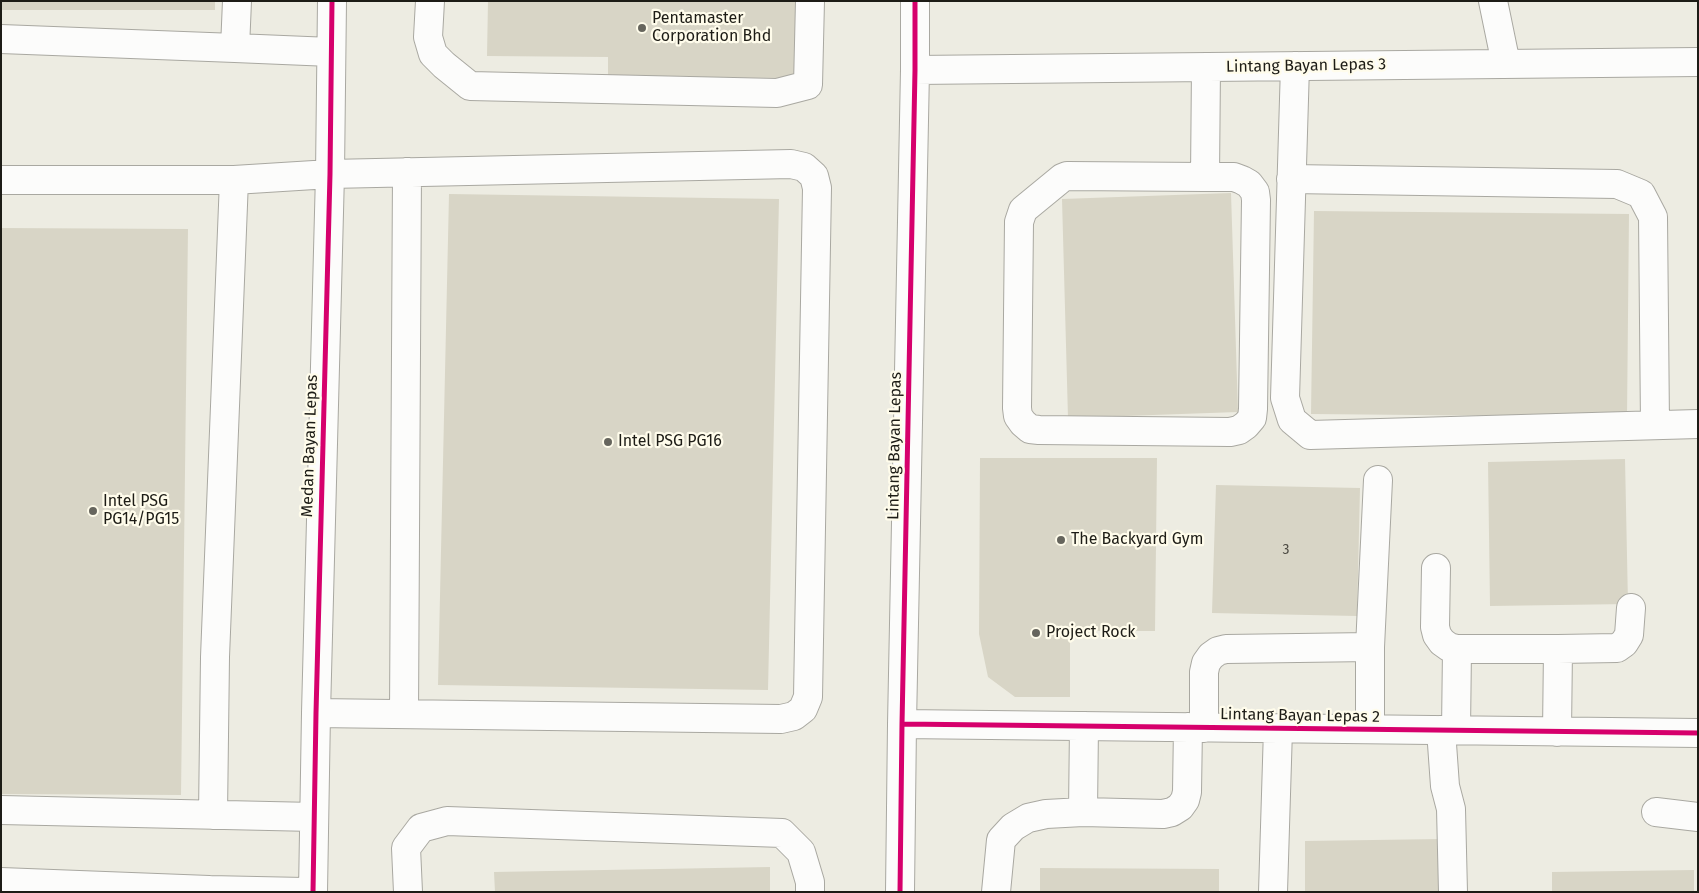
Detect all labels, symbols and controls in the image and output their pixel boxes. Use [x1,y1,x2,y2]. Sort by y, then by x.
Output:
place label: Pentamaster Corporation Bhd [652,9,771,47]
marker: Pentamaster Corporation Bhd [636,22,648,34]
street label: Lintang Bayan Lepas 3 [1226,55,1386,77]
street label: Lintang Bayan Lepas [884,372,906,520]
street label: Medan Bayan Lepas [298,374,322,518]
place label: Intel PSG PG16 [618,432,722,452]
marker: Intel PSG PG16 [602,436,614,448]
place label: Intel PSG PG14/PG15 [103,492,179,530]
marker: Intel PSG PG14/PG15 [87,505,99,517]
place label: The Backyard Gym [1071,530,1203,550]
marker: The Backyard Gym [1055,534,1067,546]
house number: 3 [1283,542,1289,558]
place label: Project Rock [1046,623,1136,643]
marker: Project Rock [1030,627,1042,639]
street label: Lintang Bayan Lepas 2 [1220,705,1380,727]

